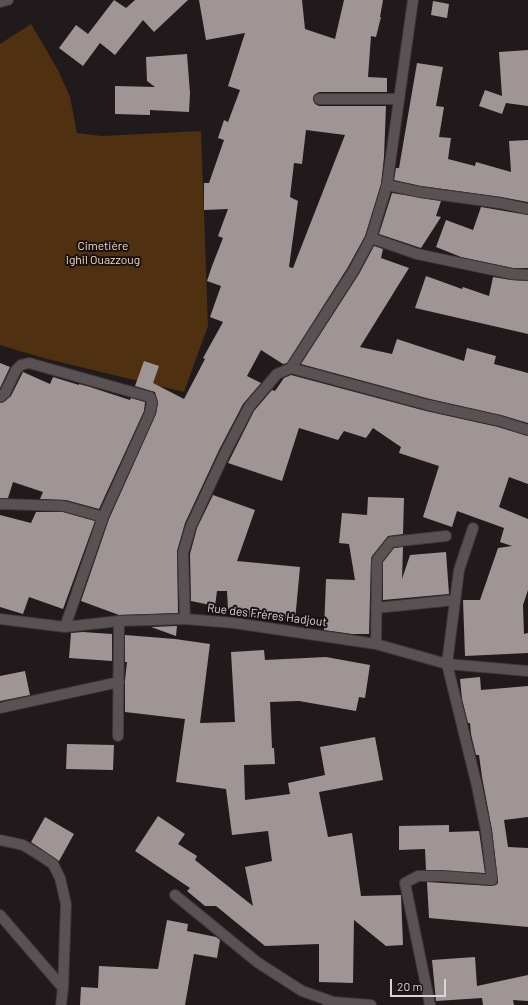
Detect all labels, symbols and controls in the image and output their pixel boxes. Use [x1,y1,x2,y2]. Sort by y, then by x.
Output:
park label: Cimetière Ighil Ouazzoug [66,239,140,267]
street label: Rue des Frères Hadjout [206,601,328,629]
scale bar [392,971,448,997]
text: 20 m [397,979,423,993]

